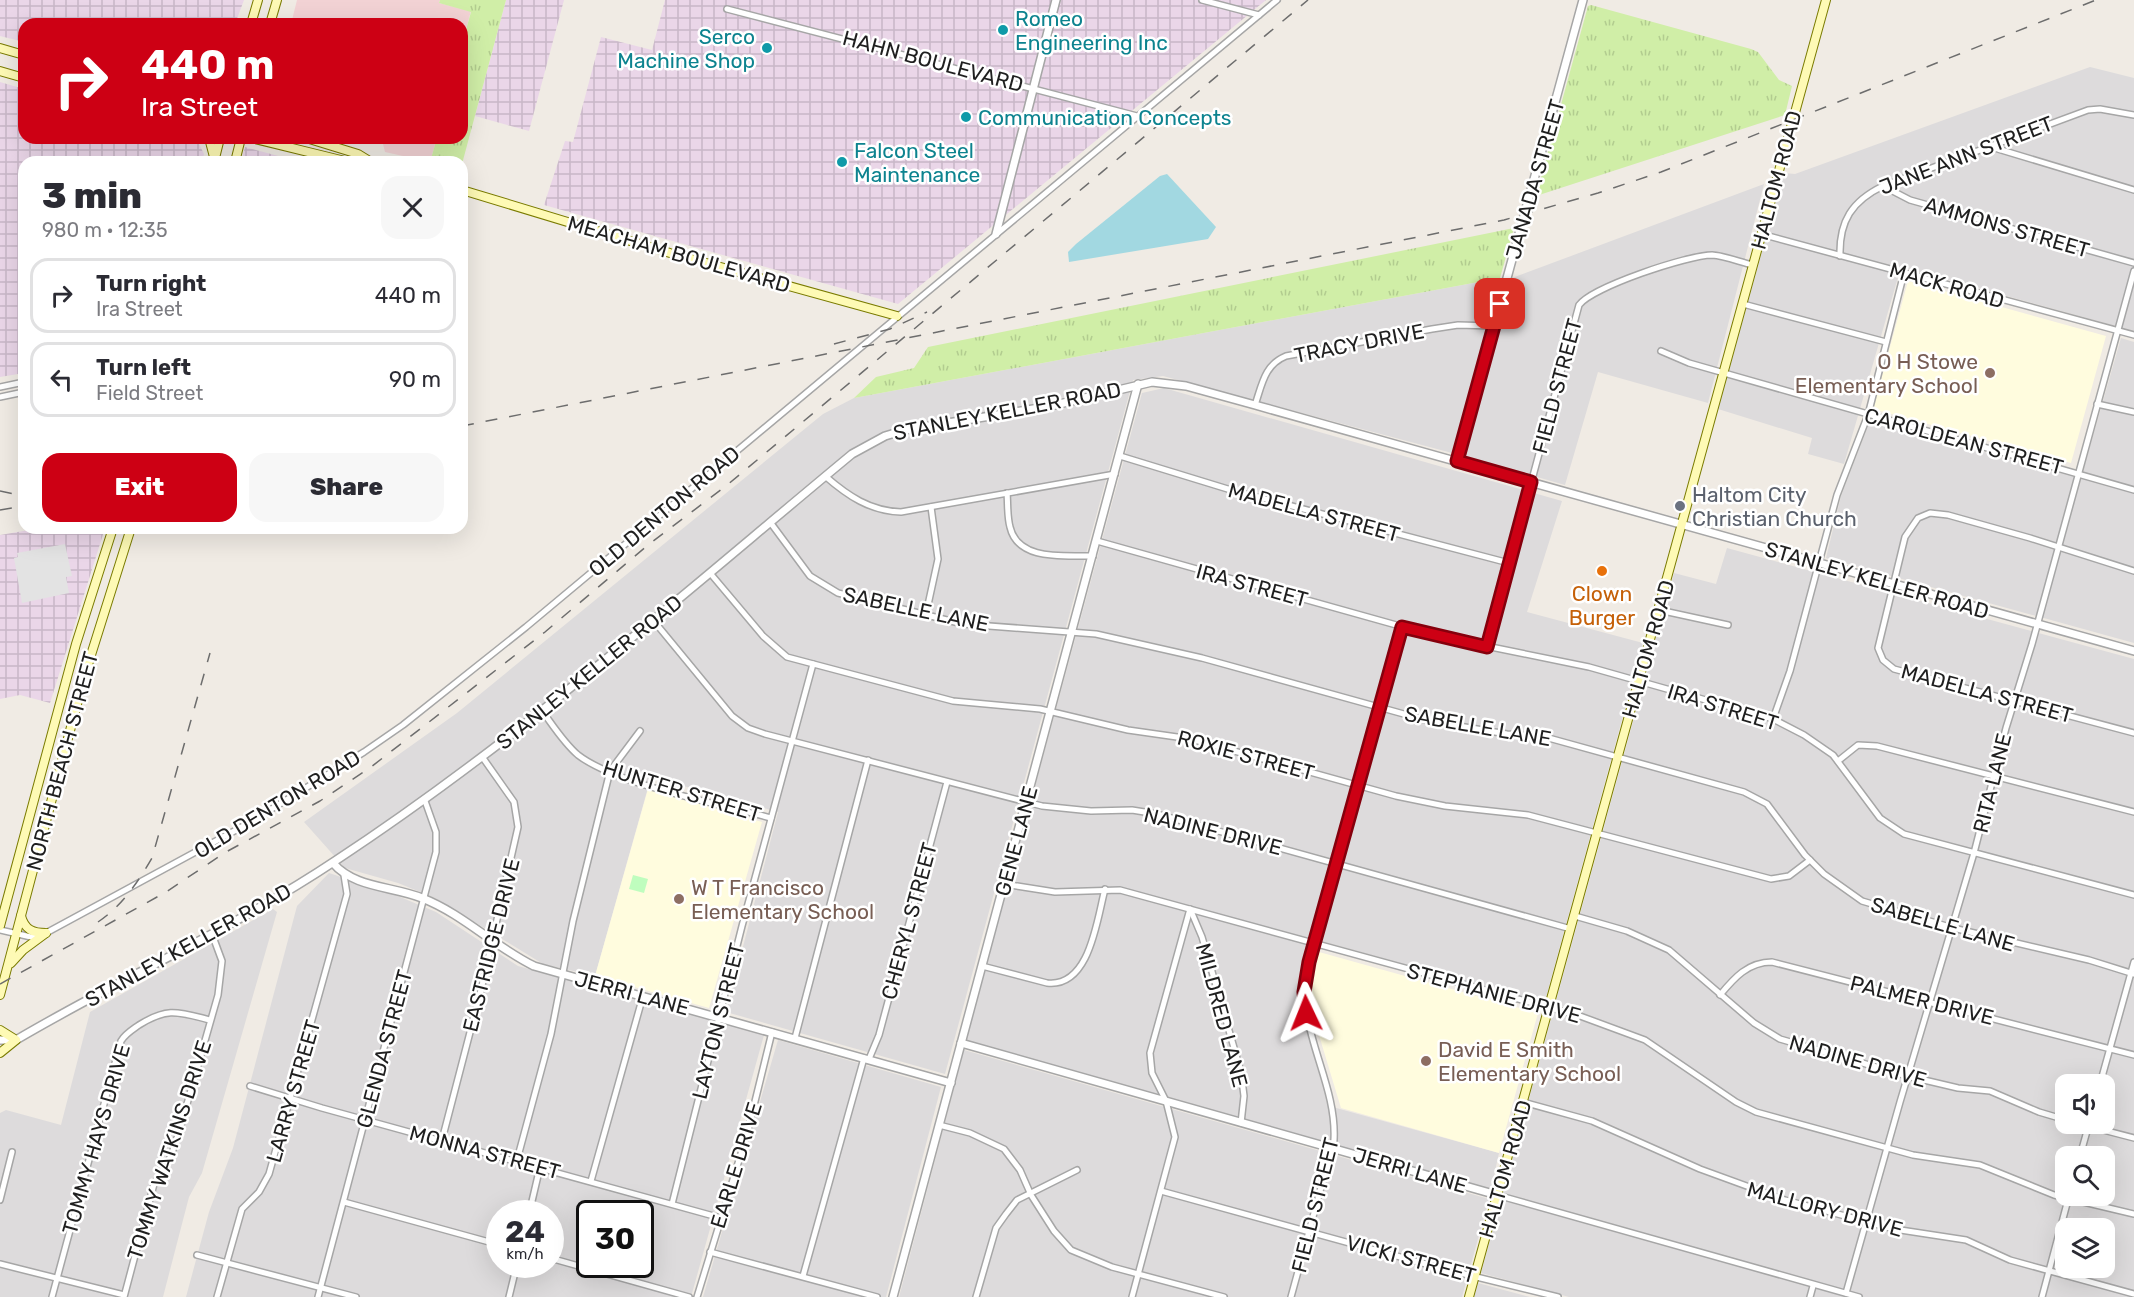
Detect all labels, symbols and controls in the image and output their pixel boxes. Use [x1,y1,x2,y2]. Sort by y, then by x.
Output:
place label: Romeo Engineering Inc [1015,6,1168,55]
marker: Romeo Engineering Inc [996,23,1010,37]
place label: Serco Machine Shop [617,24,755,73]
street label: HAHN BOULEVARD [840,25,1026,97]
text: 440 m [141,40,274,90]
marker: Serco Machine Shop [760,41,774,55]
icon: right [42,42,120,120]
text: Ira Street [141,91,258,123]
street label: JANADA STREET [1500,96,1570,262]
place label: Communication Concepts [978,105,1232,130]
street label: HALTOM ROAD [1745,108,1807,252]
marker: Communication Concepts [959,110,973,124]
street label: JANE ANN STREET [1876,110,2056,200]
place label: Falcon Steel Maintenance [854,138,980,187]
marker: Falcon Steel Maintenance [835,155,849,169]
text: 3 min [42,174,142,217]
button: close [381,176,444,239]
street label: AMMONS STREET [1921,191,2093,263]
street label: MEACHAM BOULEVARD [565,210,793,298]
text: 980 m · 12:35 [42,218,168,242]
street label: MACK ROAD [1887,257,2007,313]
text: Turn right [96,270,206,297]
pin [1474,278,1525,329]
icon: right [45,279,78,312]
text: 440 m [375,282,441,309]
icon: arrive [1483,287,1516,320]
text: Ira Street [96,297,183,321]
street label: FIELD STREET [1527,316,1587,456]
street label: TRACY DRIVE [1292,318,1426,368]
place label: O H Stowe Elementary School [1795,349,1978,398]
text: Turn left [96,354,191,381]
icon: left [45,363,78,396]
text: 90 m [389,366,441,393]
marker: O H Stowe Elementary School [1983,366,1997,380]
street label: STANLEY KELLER ROAD [891,377,1123,445]
text: Field Street [96,381,203,405]
street label: CAROLDEAN STREET [1862,402,2066,480]
street label: OLD DENTON ROAD [583,441,745,581]
button: Exit [42,453,237,522]
button: Share [249,453,444,522]
street label: MADELLA STREET [1225,477,1403,547]
place label: Haltom City Christian Church [1692,482,1857,531]
marker: Haltom City Christian Church [1673,499,1687,513]
street label: STANLEY KELLER ROAD [1762,536,1992,624]
street label: IRA STREET [1193,558,1311,612]
marker: Clown Burger [1595,564,1609,578]
street label: HALTOM ROAD [1616,577,1680,721]
street label: SABELLE LANE [841,581,991,637]
place label: Clown Burger [1569,581,1635,630]
street label: STANLEY KELLER ROAD [491,589,687,755]
street label: NORTH BEACH STREET [21,649,103,873]
street label: MADELLA STREET [1898,658,2076,728]
street label: IRA STREET [1665,678,1781,736]
street label: SABELLE LANE [1403,701,1553,751]
street label: ROXIE STREET [1175,725,1317,785]
street label: RITA LANE [1968,730,2016,836]
street label: OLD DENTON ROAD [189,744,365,864]
street label: HUNTER STREET [600,755,764,827]
street label: GENE LANE [989,783,1043,899]
street label: NADINE DRIVE [1141,802,1285,860]
street label: CHERYL STREET [876,840,942,1002]
street label: EASTRIDGE DRIVE [457,856,525,1034]
place label: W T Francisco Elementary School [691,875,874,924]
street label: STANLEY KELLER ROAD [81,878,295,1012]
marker: W T Francisco Elementary School [672,892,686,906]
street label: SABELLE LANE [1868,892,2018,956]
street label: LAYTON STREET [686,940,750,1102]
street label: MILDRED LANE [1191,940,1253,1090]
street label: STEPHANIE DRIVE [1404,958,1584,1028]
street label: JERRI LANE [572,966,692,1020]
street label: GLENDA STREET [351,967,417,1131]
street label: PALMER DRIVE [1848,970,1996,1030]
position arrow [1274,981,1338,1045]
street label: LARRY STREET [261,1017,325,1165]
street label: NADINE DRIVE [1786,1029,1930,1093]
street label: TOMMY WATKINS DRIVE [122,1037,216,1263]
place label: David E Smith Elementary School [1438,1037,1621,1086]
street label: TOMMY HAYS DRIVE [57,1041,135,1237]
marker: David E Smith Elementary School [1419,1054,1433,1068]
map controls [2055,1074,2115,1278]
button: sound [2055,1074,2115,1134]
street label: HALTOM ROAD [1473,1097,1537,1241]
street label: EARLE DRIVE [705,1099,767,1231]
street label: MONNA STREET [407,1120,563,1184]
street label: FIELD STREET [1286,1135,1344,1275]
street label: JERRI LANE [1350,1142,1470,1198]
button: search [2055,1146,2115,1206]
street label: MALLORY DRIVE [1744,1176,1906,1242]
speed limit sign: 30 [576,1200,654,1278]
text: 24 [505,1214,545,1250]
button: layers [2055,1218,2115,1278]
street label: VICKI STREET [1343,1230,1479,1288]
text: km/h [506,1245,544,1263]

